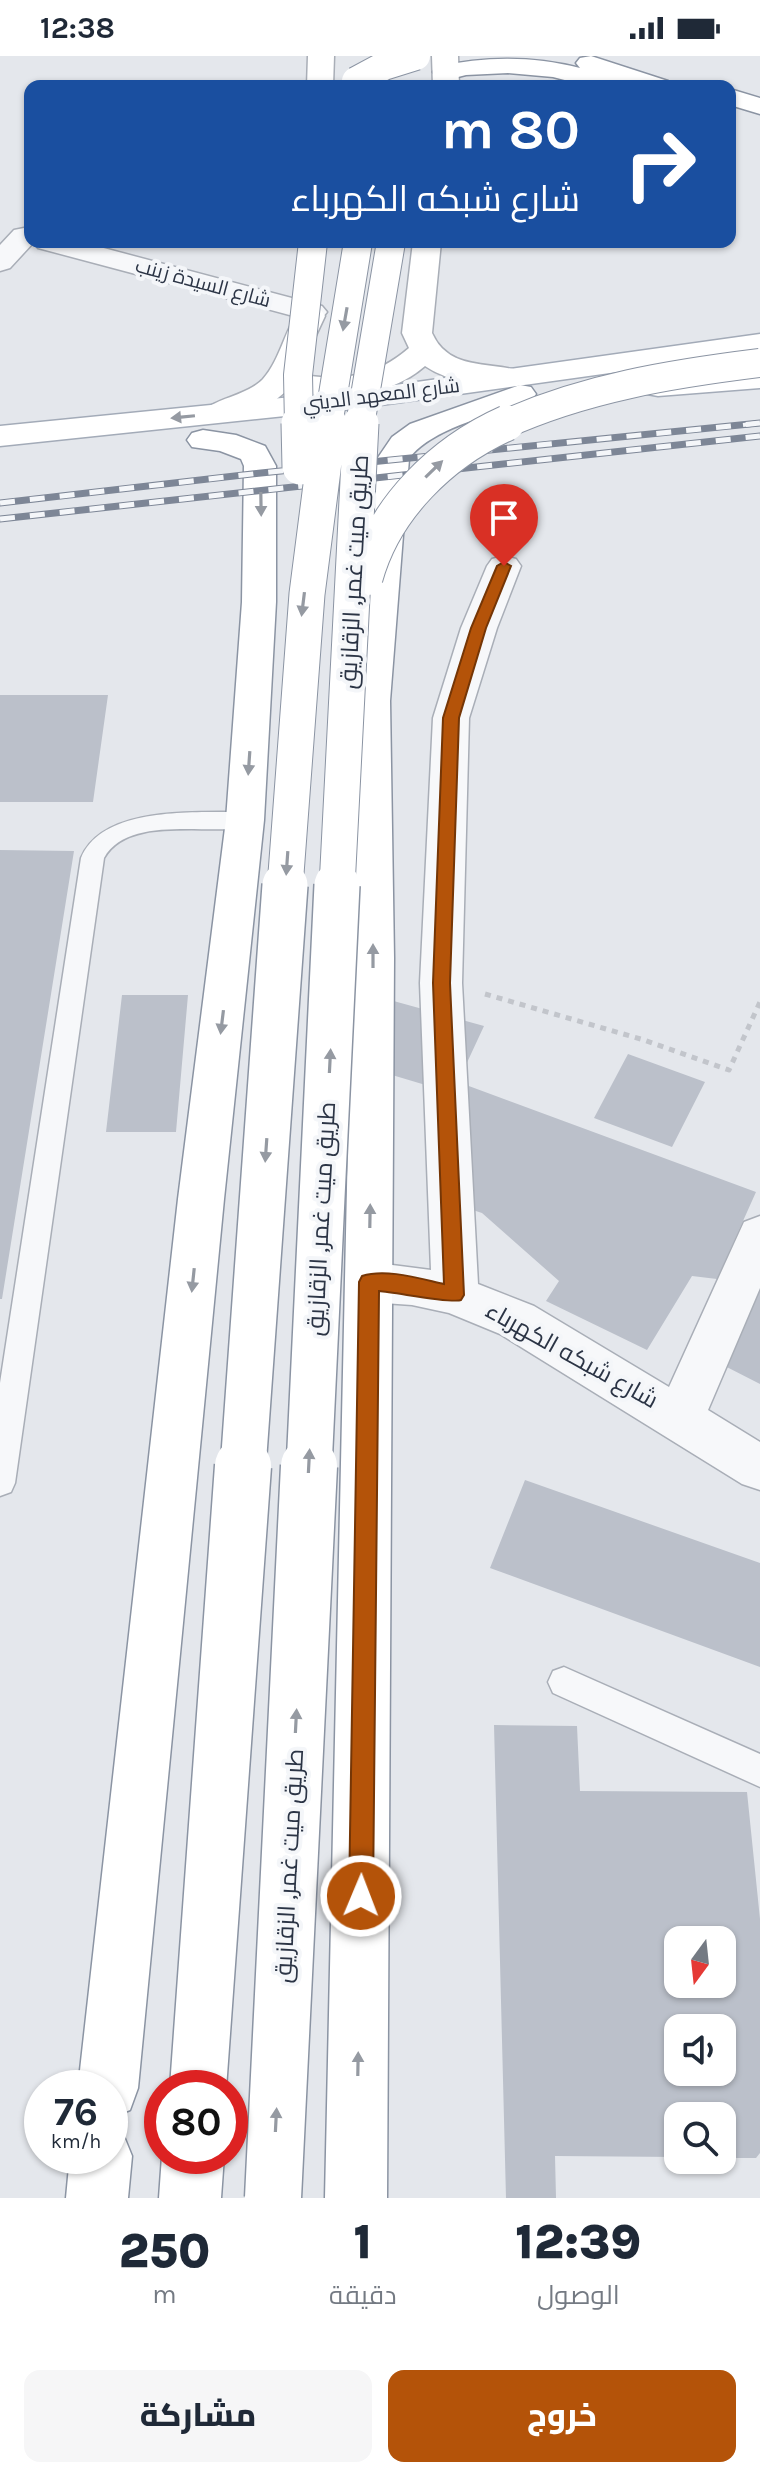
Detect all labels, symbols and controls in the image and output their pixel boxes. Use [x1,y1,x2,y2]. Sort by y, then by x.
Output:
text: 12:38 [40,10,115,46]
text: 80 m [441,97,580,162]
icon: right [608,112,712,216]
text: شارع شبكه الكهرباء [291,178,580,220]
street label: شارع السيدة زينب [132,254,273,314]
one-way arrow [339,307,351,332]
street label: شارع المعهد الديني [301,374,461,420]
one-way arrow [170,410,195,423]
street label: طريق ميت غمر, الزقازيق [334,454,375,690]
one-way arrow [425,461,444,479]
pin [470,484,538,566]
one-way arrow [255,492,267,517]
icon: arrive [482,496,526,540]
one-way arrow [297,592,310,617]
one-way arrow [242,751,255,776]
one-way arrow [280,851,293,876]
one-way arrow [367,943,379,968]
one-way arrow [215,1010,228,1035]
one-way arrow [323,1048,336,1073]
street label: طريق ميت غمر, الزقازيق [301,1101,342,1337]
one-way arrow [259,1138,272,1163]
one-way arrow [364,1203,376,1228]
one-way arrow [186,1268,199,1293]
street label: شارع شبكه الكهرباء [480,1296,663,1416]
one-way arrow [303,1448,316,1473]
one-way arrow [290,1708,303,1733]
street label: طريق ميت غمر, الزقازيق [269,1748,310,1984]
position arrow [319,1854,403,1938]
north arrow [664,1926,736,1998]
map controls [664,1926,736,2174]
button: sound [664,2014,736,2086]
one-way arrow [352,2051,365,2076]
speed limit sign: 80 [144,2070,248,2174]
text: 76 [54,2088,98,2135]
button: search [664,2102,736,2174]
one-way arrow [270,2107,283,2132]
text: km/h [51,2130,101,2153]
text: 1 [354,2214,372,2270]
text: 12:39 [515,2214,641,2270]
text: 250 [119,2223,210,2279]
text: m [152,2279,177,2310]
text: دقيقة [329,2280,397,2311]
text: الوصول [537,2280,620,2311]
button: مشاركة [24,2370,372,2462]
button: خروج [388,2370,736,2462]

